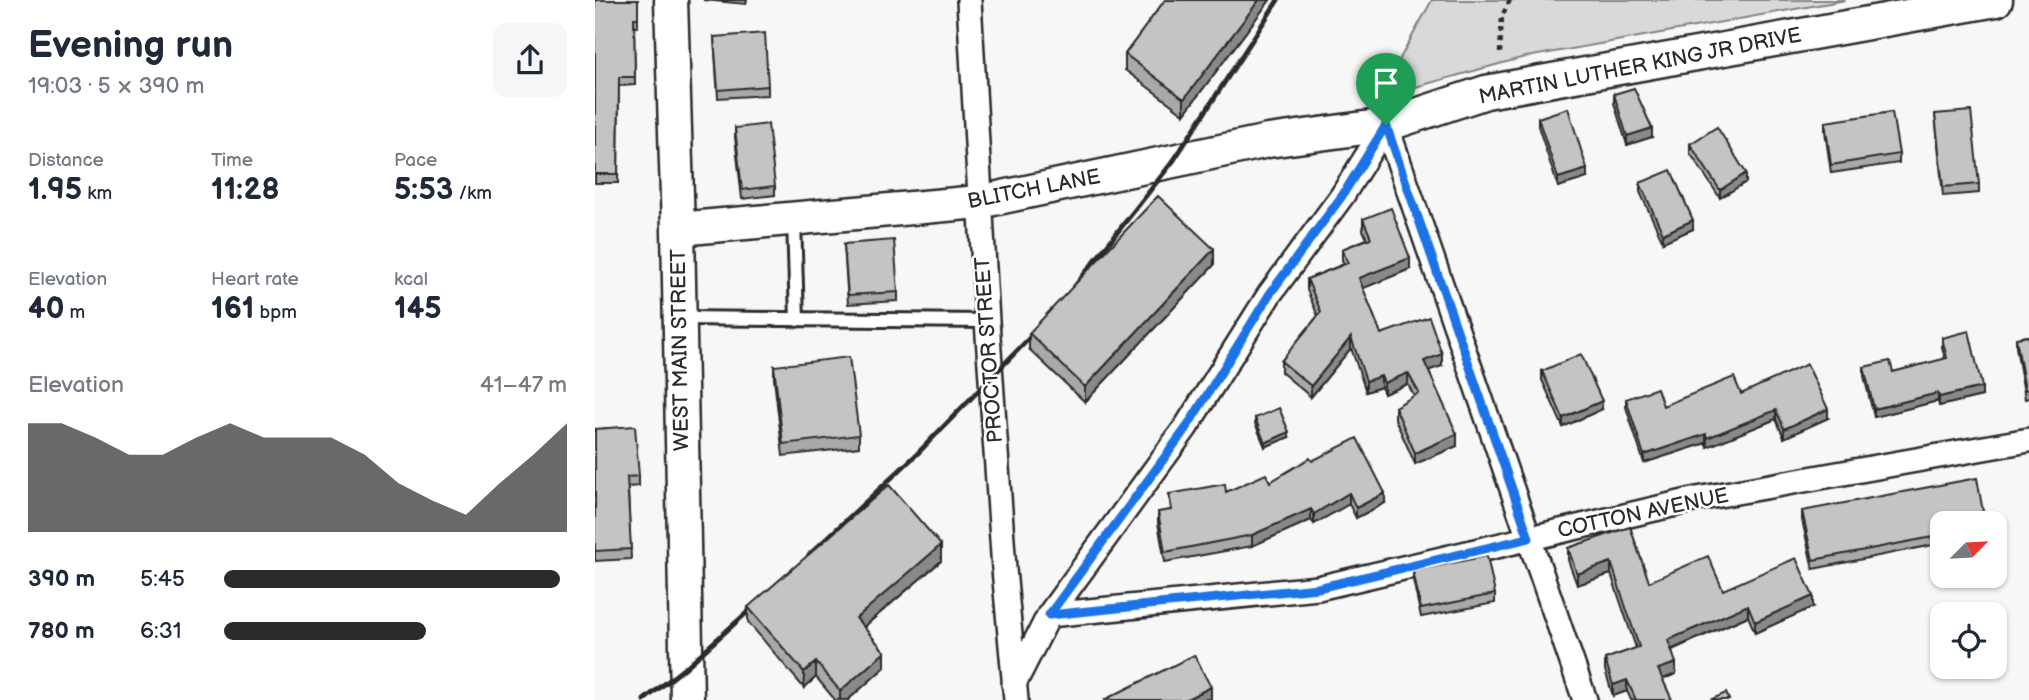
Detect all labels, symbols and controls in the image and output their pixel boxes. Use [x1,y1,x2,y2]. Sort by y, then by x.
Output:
street label: MARTIN LUTHER KING JR DRIVE [1477,22,1803,110]
text: Evening run [28,23,233,68]
button: share [493,23,567,97]
pin [1356,53,1416,125]
icon: arrive [1367,64,1405,102]
text: 19:03 · 5 × 390 m [28,72,205,100]
text: Distance [28,149,104,172]
text: Time [211,149,253,172]
text: Pace [394,149,437,172]
street label: BLITCH LANE [965,164,1103,214]
text: 1.95 [28,172,82,208]
text: 11:28 [211,172,279,208]
text: 5:53 [394,172,453,208]
text: km [82,182,112,205]
text: /km [453,182,492,205]
street label: WEST MAIN STREET [666,248,694,451]
street label: PROCTOR STREET [970,256,1008,444]
text: Elevation [28,268,107,291]
text: Heart rate [211,268,299,291]
text: kcal [394,268,428,291]
text: 40 [28,291,64,327]
text: 161 [211,291,254,327]
text: 145 [394,291,442,327]
text: m [64,301,85,324]
text: bpm [254,301,297,324]
text: Elevation [28,371,124,399]
text: 41–47 m [480,371,567,399]
street label: COTTON AVENUE [1555,483,1731,543]
north arrow [1930,511,2007,588]
map controls [1930,511,2007,679]
text: 390 m [28,565,95,593]
text: 5:45 [140,565,185,593]
button: locate [1930,602,2007,679]
text: 780 m [28,617,95,645]
text: 6:31 [140,617,182,645]

